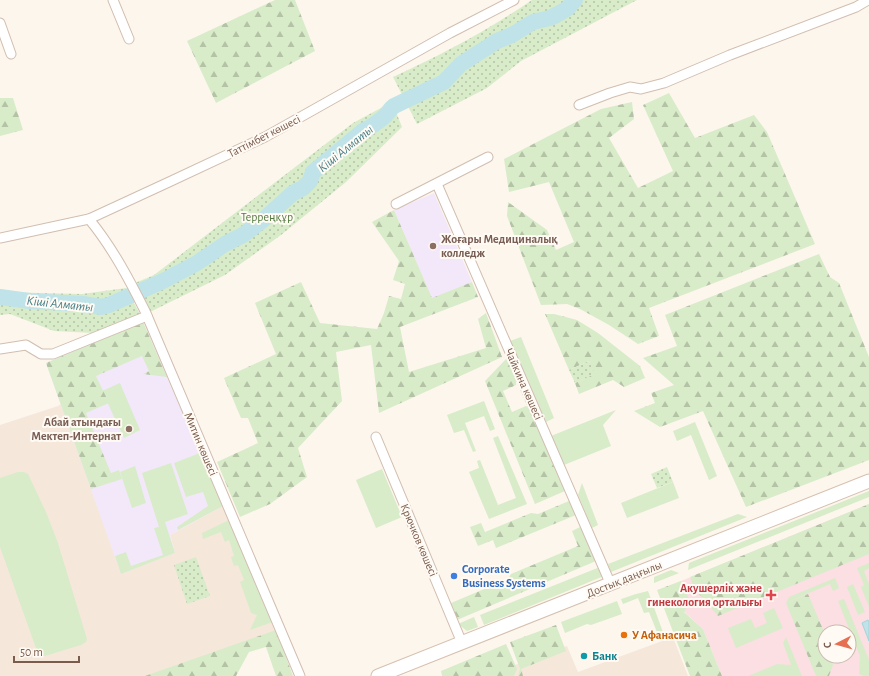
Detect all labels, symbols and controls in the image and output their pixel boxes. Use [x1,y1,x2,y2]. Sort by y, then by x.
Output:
street label: Таттімбет көшесі [226,113,302,159]
water label: Кіші Алматы [316,123,376,175]
park label: Терреңқұр [241,211,293,223]
place label: Жоғары Медициналық колледж [441,233,558,259]
marker: Жоғары Медициналық колледж [428,241,438,251]
water label: Кіші Алматы [26,295,94,314]
street label: Чайкина көшесі [503,346,545,422]
street label: Митин көшесі [182,411,220,477]
place label: Абай атындағы Мектеп-Интернат [31,416,121,442]
marker: Абай атындағы Мектеп-Интернат [124,424,134,434]
street label: Крючков көшесі [398,502,440,578]
street label: Достық даңғылы [584,558,664,600]
place label: Corporate Business Systems [462,563,546,590]
marker: Corporate Business Systems [449,571,459,581]
place label: Акушерлік және гинекология орталығы [648,582,762,608]
marker: Акушерлік және гинекология орталығы [765,589,777,601]
north arrow [817,624,857,664]
place label: У Афанасича [632,629,697,641]
marker: У Афанасича [619,630,629,640]
scale bar [14,638,79,664]
text: С [822,641,833,649]
text: 50 m [20,646,43,658]
place label: Банк [592,650,617,662]
marker: Банк [579,651,589,661]

